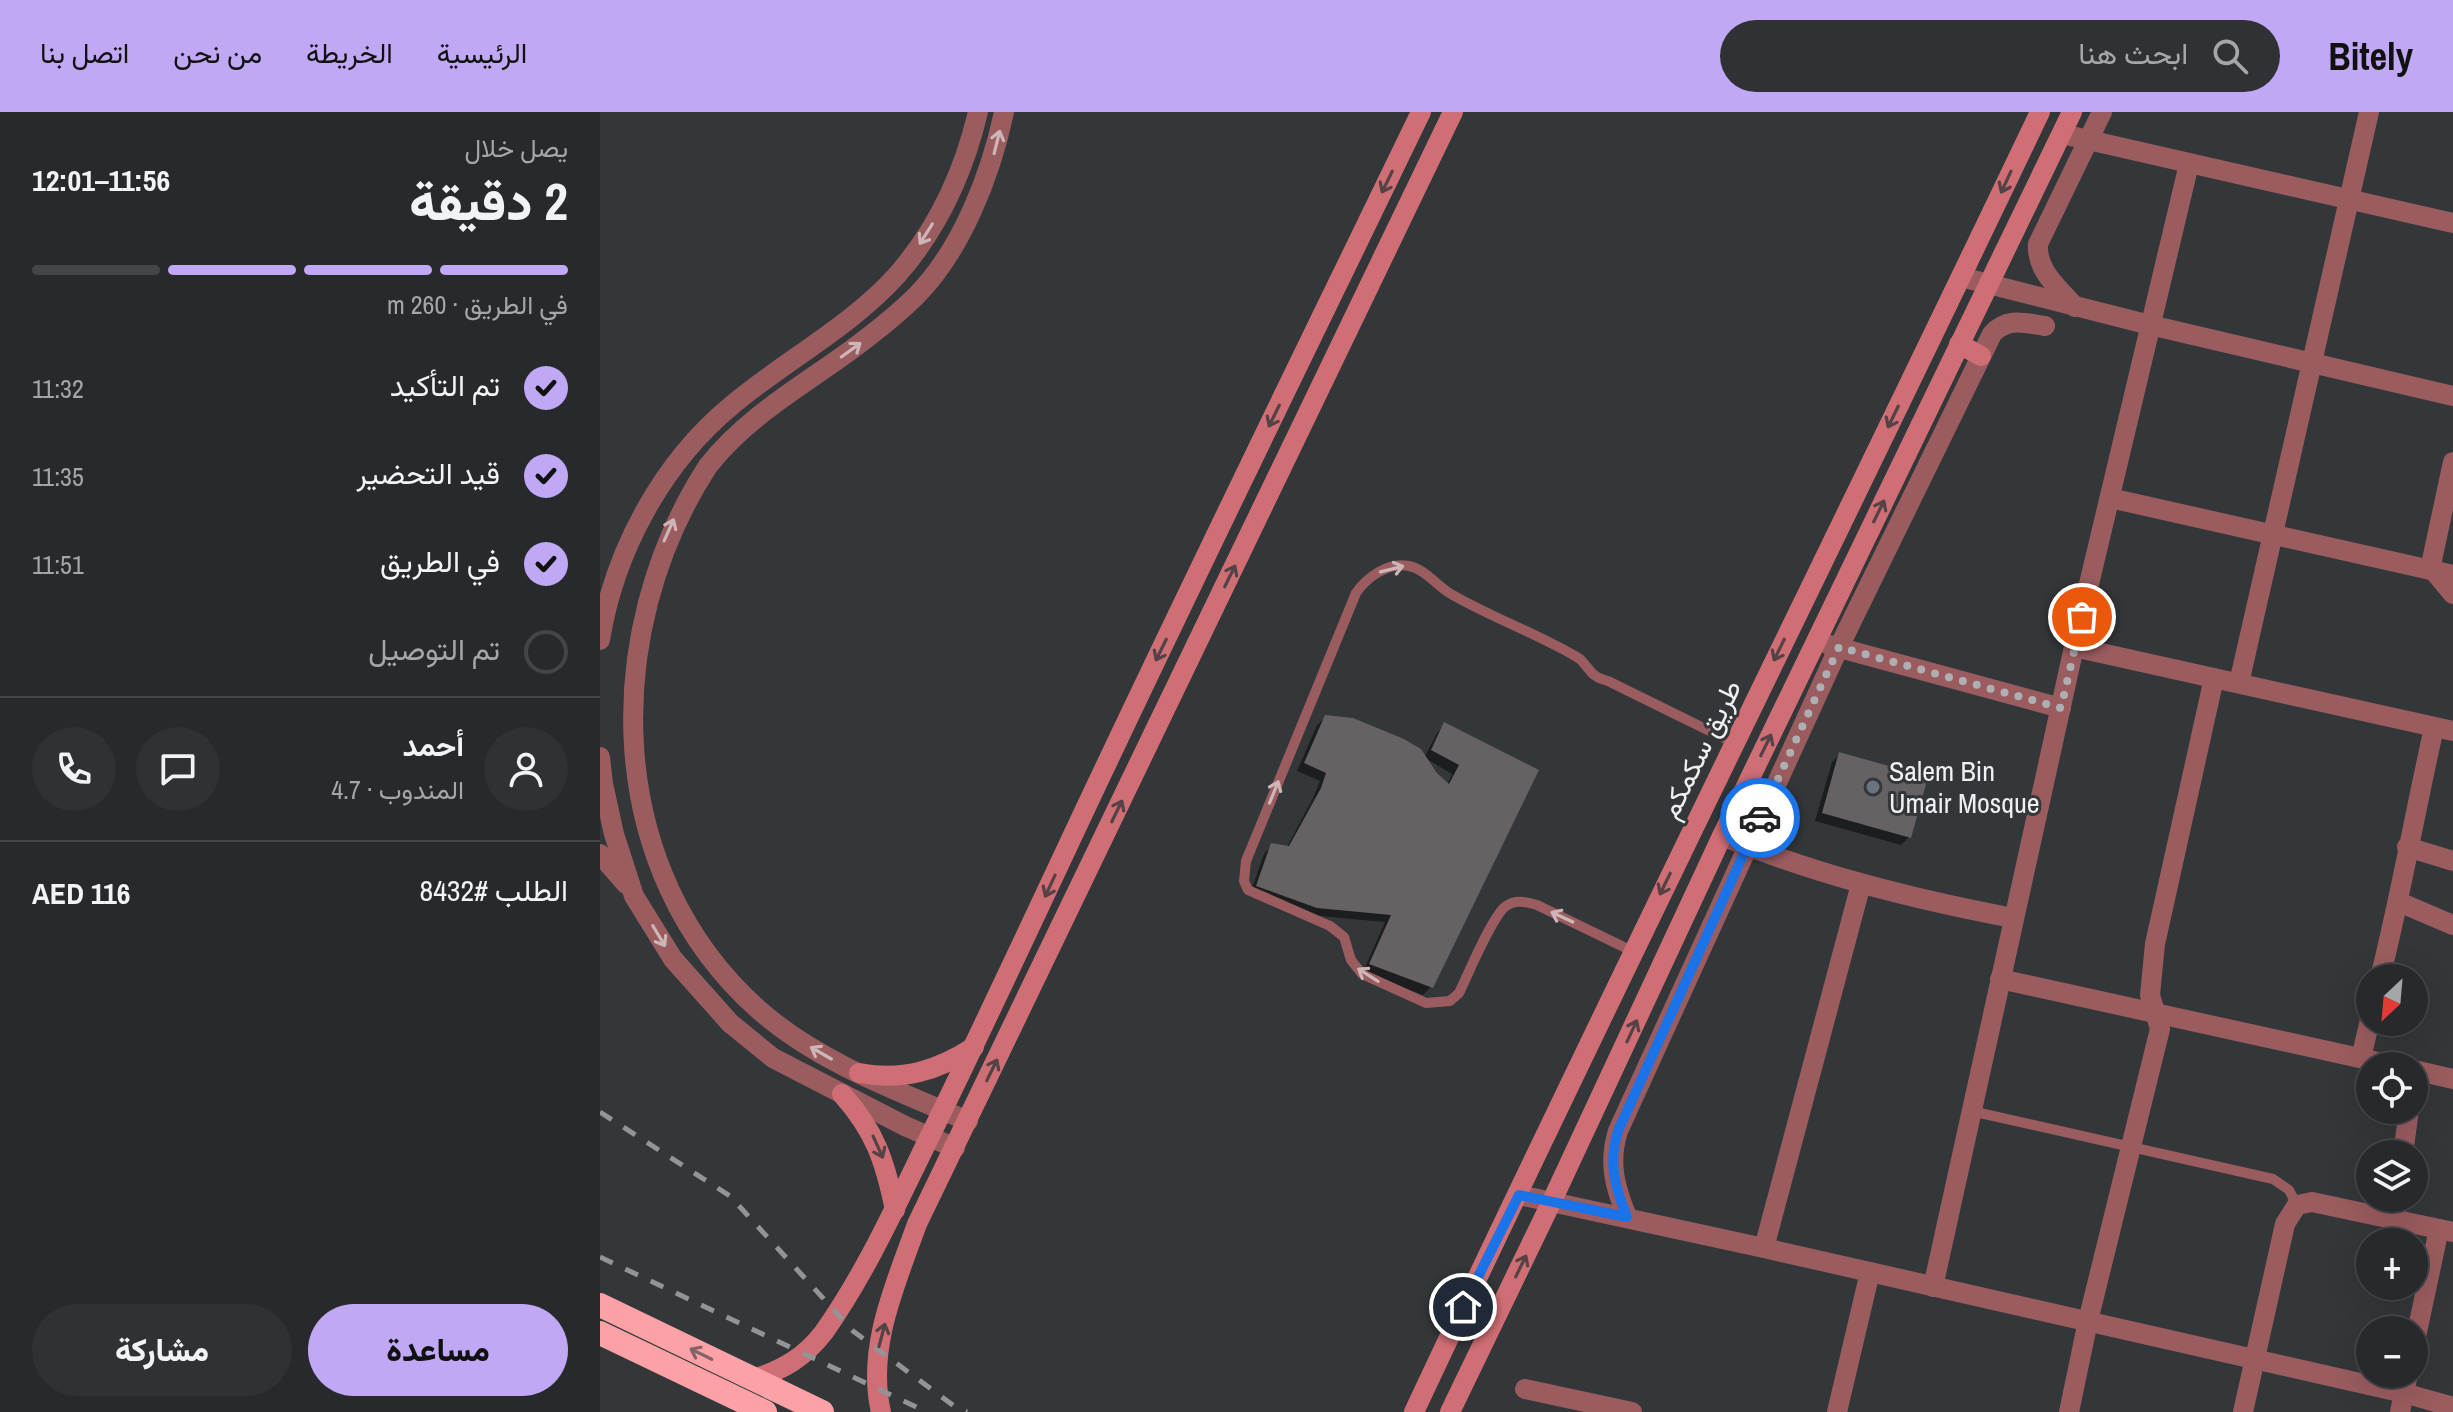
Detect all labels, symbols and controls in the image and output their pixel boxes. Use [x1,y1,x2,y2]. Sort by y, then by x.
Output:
search box [1720,20,2280,92]
text: Bitely [2328,31,2413,82]
text: ابحث هنا [2078,33,2188,73]
text: اتصل بنا [40,34,129,72]
text: من نحن [173,34,262,72]
text: الخريطة [306,34,393,72]
text: الرئيسية [437,34,527,72]
icon: search [2208,34,2252,78]
text: يصل خلال [464,130,568,165]
one-way arrow [990,130,1005,156]
text: 11:56–12:01 [32,160,170,200]
text: 2 دقيقة [409,166,568,236]
one-way arrow [1379,170,1394,194]
one-way arrow [1998,170,2013,194]
one-way arrow [917,222,933,245]
text: في الطريق · 260 m [387,287,568,322]
one-way arrow [839,341,861,358]
text: تم التأكيد [390,365,500,405]
icon: check [524,366,568,410]
text: 11:32 [32,371,84,406]
one-way arrow [1266,404,1281,428]
one-way arrow [1885,404,1900,428]
text: قيد التحضير [357,453,500,493]
icon: check [524,454,568,498]
text: 11:35 [32,459,84,494]
one-way arrow [1872,499,1887,523]
one-way arrow [662,519,677,543]
text: في الطريق [380,541,500,581]
icon: check [524,542,568,586]
text: 11:51 [32,547,84,582]
one-way arrow [1379,561,1404,576]
one-way arrow [1223,565,1238,589]
pin [2048,583,2116,651]
icon: bag [2060,595,2104,639]
text: تم التوصيل [368,629,500,669]
one-way arrow [1153,638,1168,662]
one-way arrow [1771,638,1786,662]
street label: طريق سكمكم [1650,673,1750,825]
text: أحمد [402,725,464,765]
button: phone [32,727,116,811]
button: chat [136,727,220,811]
button: person [484,727,568,811]
one-way arrow [1759,733,1774,757]
place label: Salem Bin Umair Mosque [1889,752,2040,822]
text: المندوب · 4.7 [331,772,464,807]
courier [1720,778,1800,858]
marker: Salem Bin Umair Mosque [1864,778,1882,796]
one-way arrow [1268,780,1283,805]
icon: car [1738,796,1782,840]
one-way arrow [1110,799,1125,823]
text: الطلب #8432 [419,870,568,910]
one-way arrow [1657,871,1672,895]
text: AED 116 [32,873,130,913]
one-way arrow [1042,873,1057,897]
one-way arrow [1550,909,1574,924]
one-way arrow [651,924,667,947]
north arrow [2356,964,2428,1036]
map controls [2356,964,2428,1388]
one-way arrow [1358,966,1380,983]
one-way arrow [1625,1019,1640,1044]
one-way arrow [810,1045,833,1061]
button: locate [2356,1052,2428,1124]
one-way arrow [985,1058,1000,1082]
one-way arrow [871,1135,886,1159]
button: layers [2356,1140,2428,1212]
button: + [2356,1228,2428,1300]
one-way arrow [1514,1255,1529,1279]
pin [1429,1273,1497,1341]
icon: home [1441,1285,1485,1329]
button: مشاركة [32,1304,292,1396]
button: مساعدة [308,1304,568,1396]
button: − [2356,1316,2428,1388]
one-way arrow [875,1323,890,1348]
one-way arrow [690,1346,714,1361]

